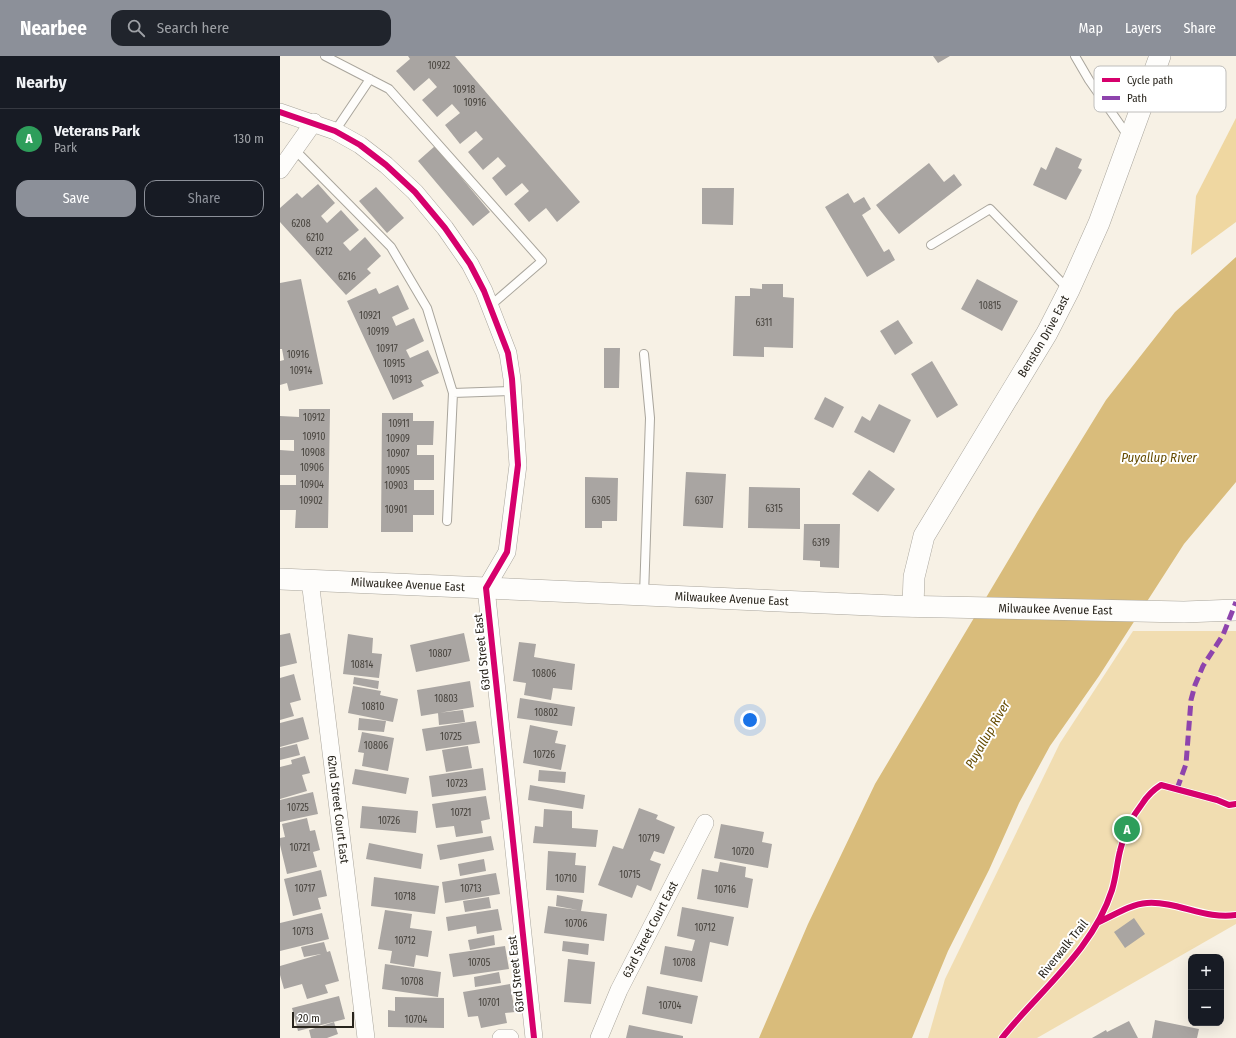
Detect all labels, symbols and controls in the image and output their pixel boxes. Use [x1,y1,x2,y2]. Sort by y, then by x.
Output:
search box [111,10,391,46]
text: Nearbee [20,17,87,40]
icon: search [125,17,147,39]
text: Search here [157,19,229,37]
text: Map [1079,20,1103,37]
text: Layers [1125,20,1161,37]
text: Share [1183,20,1216,37]
house number: 10922 [428,60,451,72]
legend [1094,66,1226,112]
text: Nearby [16,72,67,93]
text: Cycle path [1127,74,1173,87]
house number: 10918 [453,84,475,96]
text: Path [1127,92,1147,105]
house number: 10916 [464,97,486,109]
text: Veterans Park [54,122,140,140]
text: A [25,131,33,146]
text: 130 m [233,131,264,146]
text: Park [54,140,77,155]
button: Save [16,180,136,217]
button: Share [144,180,264,217]
house number: 6208 [291,218,311,230]
house number: 6210 [306,232,324,244]
house number: 6212 [315,246,333,258]
house number: 6216 [338,271,356,283]
street label: Benston Drive East [1015,293,1072,380]
house number: 10815 [979,300,1002,312]
house number: 10921 [359,310,381,322]
house number: 6311 [756,317,772,329]
house number: 10919 [367,326,389,338]
house number: 10917 [376,343,398,355]
house number: 10916 [287,349,309,361]
house number: 10915 [383,358,406,370]
house number: 10914 [290,365,312,377]
house number: 10913 [390,374,413,386]
house number: 10912 [303,412,326,424]
house number: 10911 [388,418,410,430]
house number: 10910 [303,431,325,443]
house number: 10909 [386,433,410,445]
house number: 10908 [301,447,325,459]
house number: 10907 [387,448,409,460]
water label: Puyallup River [1121,450,1197,465]
house number: 10906 [300,462,324,474]
house number: 10905 [386,465,410,477]
house number: 10904 [300,479,324,491]
house number: 10903 [384,480,408,492]
house number: 10902 [299,495,323,507]
house number: 6305 [591,495,611,507]
house number: 6307 [695,495,713,507]
house number: 6315 [765,503,783,515]
house number: 10901 [385,504,407,516]
house number: 6319 [812,537,830,549]
street label: Milwaukee Avenue East [351,575,465,594]
street label: Milwaukee Avenue East [674,589,789,608]
street label: Milwaukee Avenue East [998,601,1113,618]
street label: 63rd Street East [471,613,493,691]
house number: 10807 [428,648,452,660]
house number: 10814 [351,659,373,671]
house number: 10806 [532,668,556,680]
house number: 10803 [434,693,458,705]
water label: Puyallup River [962,697,1013,771]
house number: 10810 [362,701,384,713]
house number: 10802 [534,707,558,719]
your location [740,710,760,730]
house number: 10725 [440,731,462,743]
house number: 10806 [364,740,388,752]
house number: 10726 [533,749,555,761]
street label: 62nd Street Court East [324,754,352,864]
house number: 10723 [446,778,468,790]
house number: 10725 [287,802,309,814]
house number: 10721 [451,807,471,819]
pin: A [1114,814,1140,844]
house number: 10726 [378,815,400,827]
house number: 10719 [638,833,660,845]
house number: 10721 [290,842,310,854]
house number: 10720 [732,846,754,858]
house number: 10715 [619,869,641,881]
house number: 10710 [555,873,577,885]
street label: 63rd Street Court East [620,879,681,980]
house number: 10717 [295,883,315,895]
house number: 10713 [460,883,482,895]
house number: 10716 [714,884,736,896]
house number: 10718 [394,891,416,903]
street label: Riverwalk Trail [1035,917,1091,981]
house number: 10706 [564,918,588,930]
house number: 10712 [694,922,716,934]
house number: 10713 [292,926,314,938]
house number: 10712 [394,935,416,947]
street label: 63rd Street East [505,935,527,1013]
map controls [1188,954,1224,1026]
button: + [1188,954,1224,990]
house number: 10705 [468,957,491,969]
house number: 10708 [672,957,696,969]
house number: 10708 [400,976,424,988]
button: − [1188,990,1224,1026]
house number: 10701 [478,997,500,1009]
house number: 10704 [659,1000,682,1012]
scale bar [292,1010,354,1029]
text: 20 m [298,1012,320,1025]
house number: 10704 [405,1014,428,1026]

